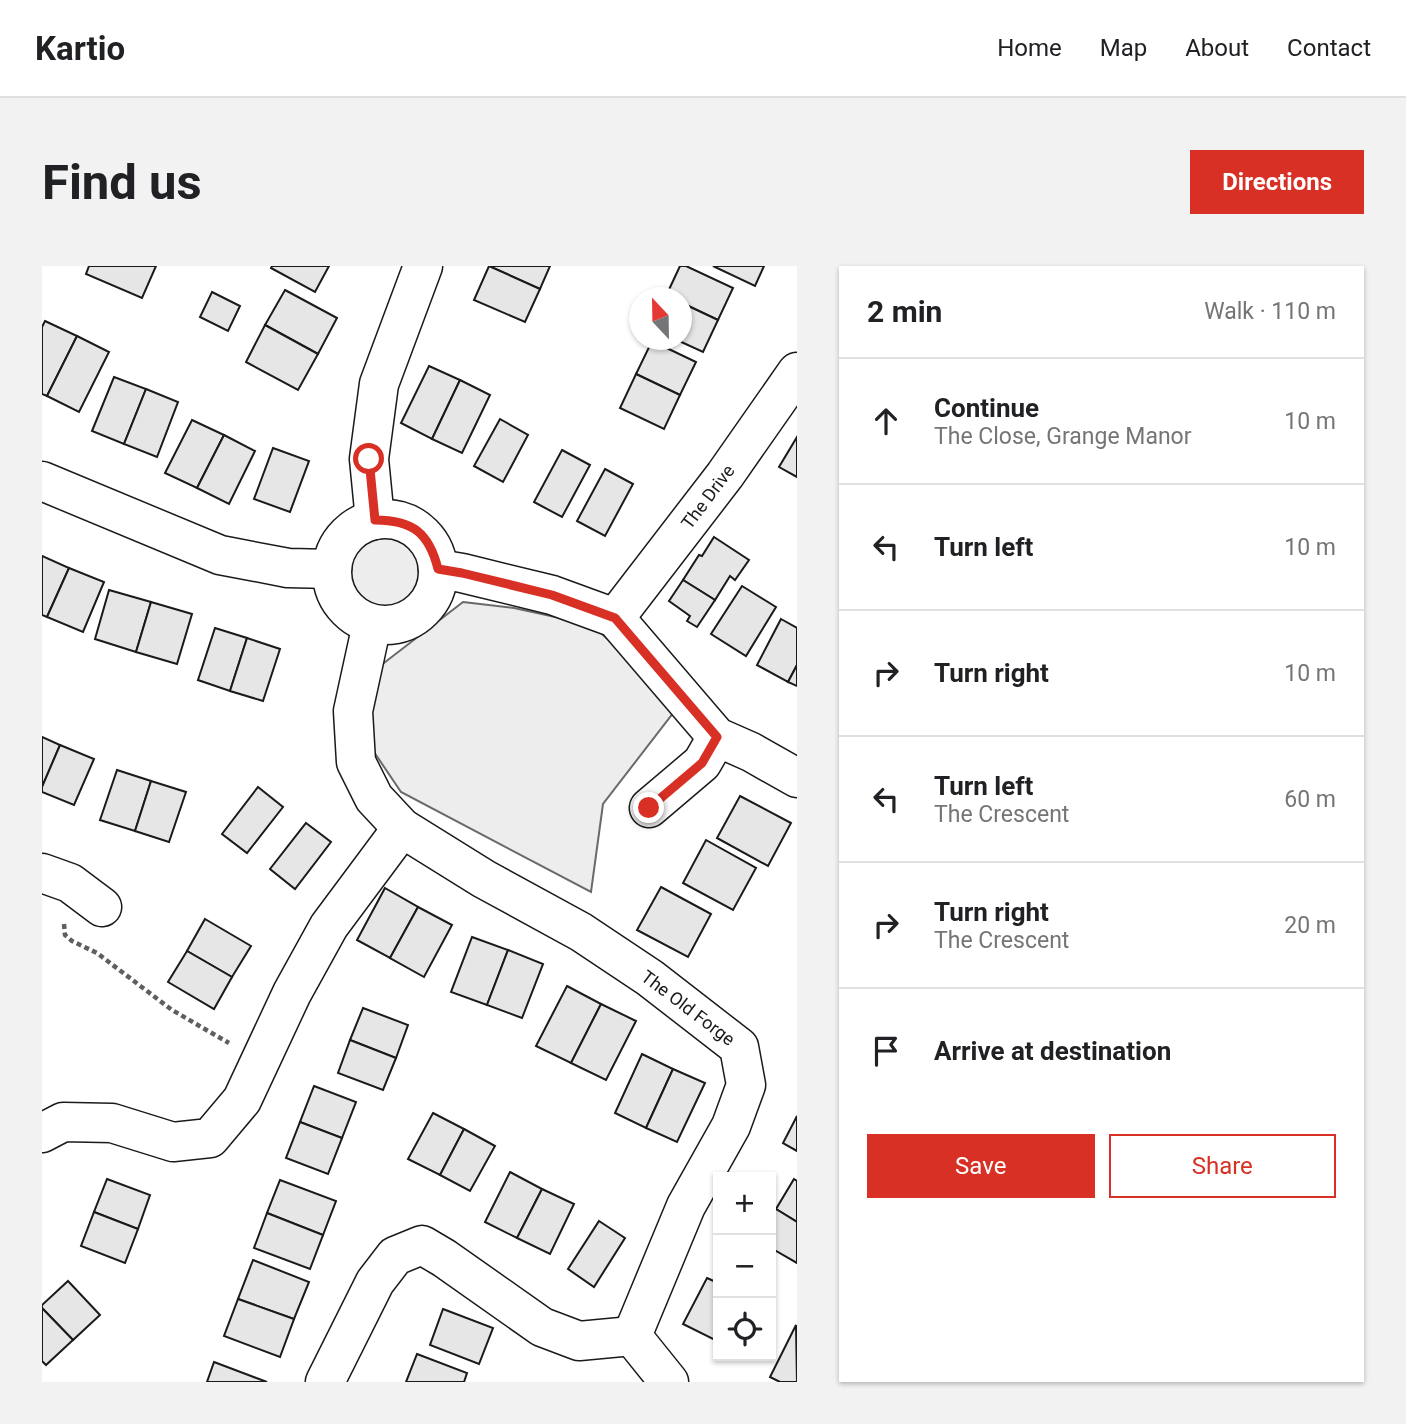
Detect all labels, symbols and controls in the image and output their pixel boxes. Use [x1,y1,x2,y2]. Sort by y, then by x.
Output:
text: Kartio [35,29,125,68]
text: Home [997,34,1062,62]
text: Map [1100,34,1147,62]
text: About [1185,34,1249,62]
text: Contact [1287,34,1371,62]
button: Directions [1190,150,1364,214]
text: Find us [42,154,202,211]
north arrow [629,287,692,350]
text: 2 min [867,294,942,329]
text: Walk · 110 m [1204,298,1336,325]
text: Continue [934,393,1039,423]
icon: ahead [867,402,905,440]
text: 10 m [1284,408,1336,435]
text: The Close, Grange Manor [934,423,1192,450]
route start [353,443,384,474]
street label: The Drive [677,460,739,533]
icon: left [867,528,905,566]
text: Turn left [934,532,1033,562]
text: 10 m [1284,534,1336,561]
icon: right [867,654,905,692]
text: Turn right [934,658,1049,688]
text: 10 m [1284,660,1336,687]
text: Turn left [934,771,1033,801]
icon: left [867,780,905,818]
text: 60 m [1284,786,1336,813]
route end [633,792,664,823]
text: The Crescent [934,801,1069,828]
text: Turn right [934,897,1049,927]
icon: right [867,906,905,944]
text: 20 m [1284,912,1336,939]
text: The Crescent [934,927,1069,954]
street label: The Old Forge [637,966,739,1050]
icon: arrive [867,1032,905,1070]
text: Arrive at destination [934,1036,1171,1066]
button: Save [867,1134,1095,1198]
button: Share [1109,1134,1336,1198]
map controls [713,1172,776,1361]
button: + [713,1172,776,1235]
button: − [713,1235,776,1298]
button: locate [713,1298,776,1361]

